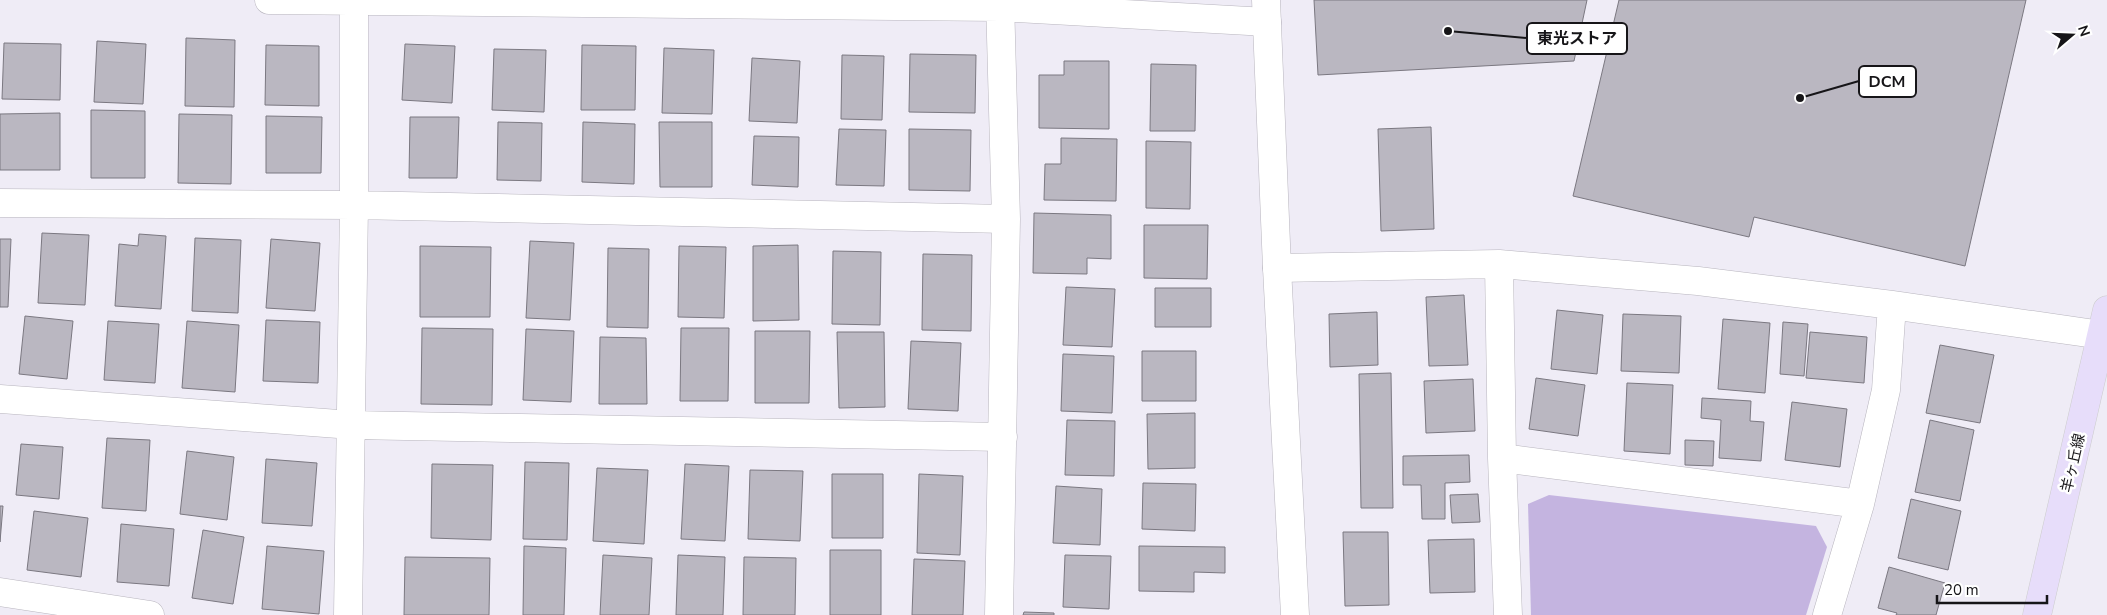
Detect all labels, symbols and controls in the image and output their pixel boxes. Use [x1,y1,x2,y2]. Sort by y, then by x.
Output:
north arrow [2047,10,2097,60]
callout: 東光ストア [1527,23,1627,54]
text: N [2073,23,2095,39]
text: 東光ストア [1537,28,1617,50]
callout: DCM [1859,66,1916,97]
text: DCM [1869,71,1905,93]
street label: 羊ヶ丘線 [2057,432,2089,494]
scale bar [1937,572,2047,604]
text: 20 m [1944,580,1979,600]

